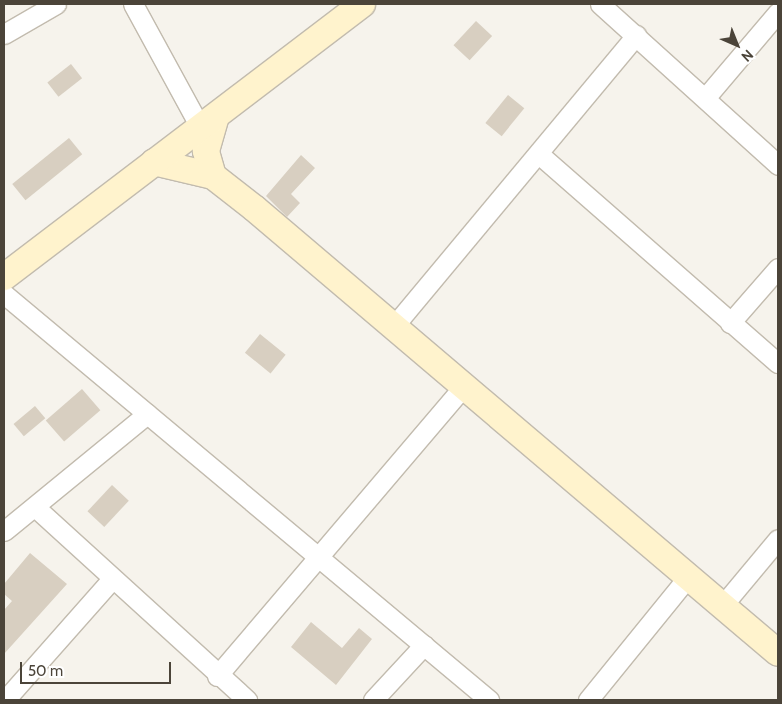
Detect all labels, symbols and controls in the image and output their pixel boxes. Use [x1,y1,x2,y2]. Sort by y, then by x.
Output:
north arrow [712,20,762,70]
text: N [738,46,757,66]
scale bar [22,652,174,684]
text: 50 m [28,662,63,680]

